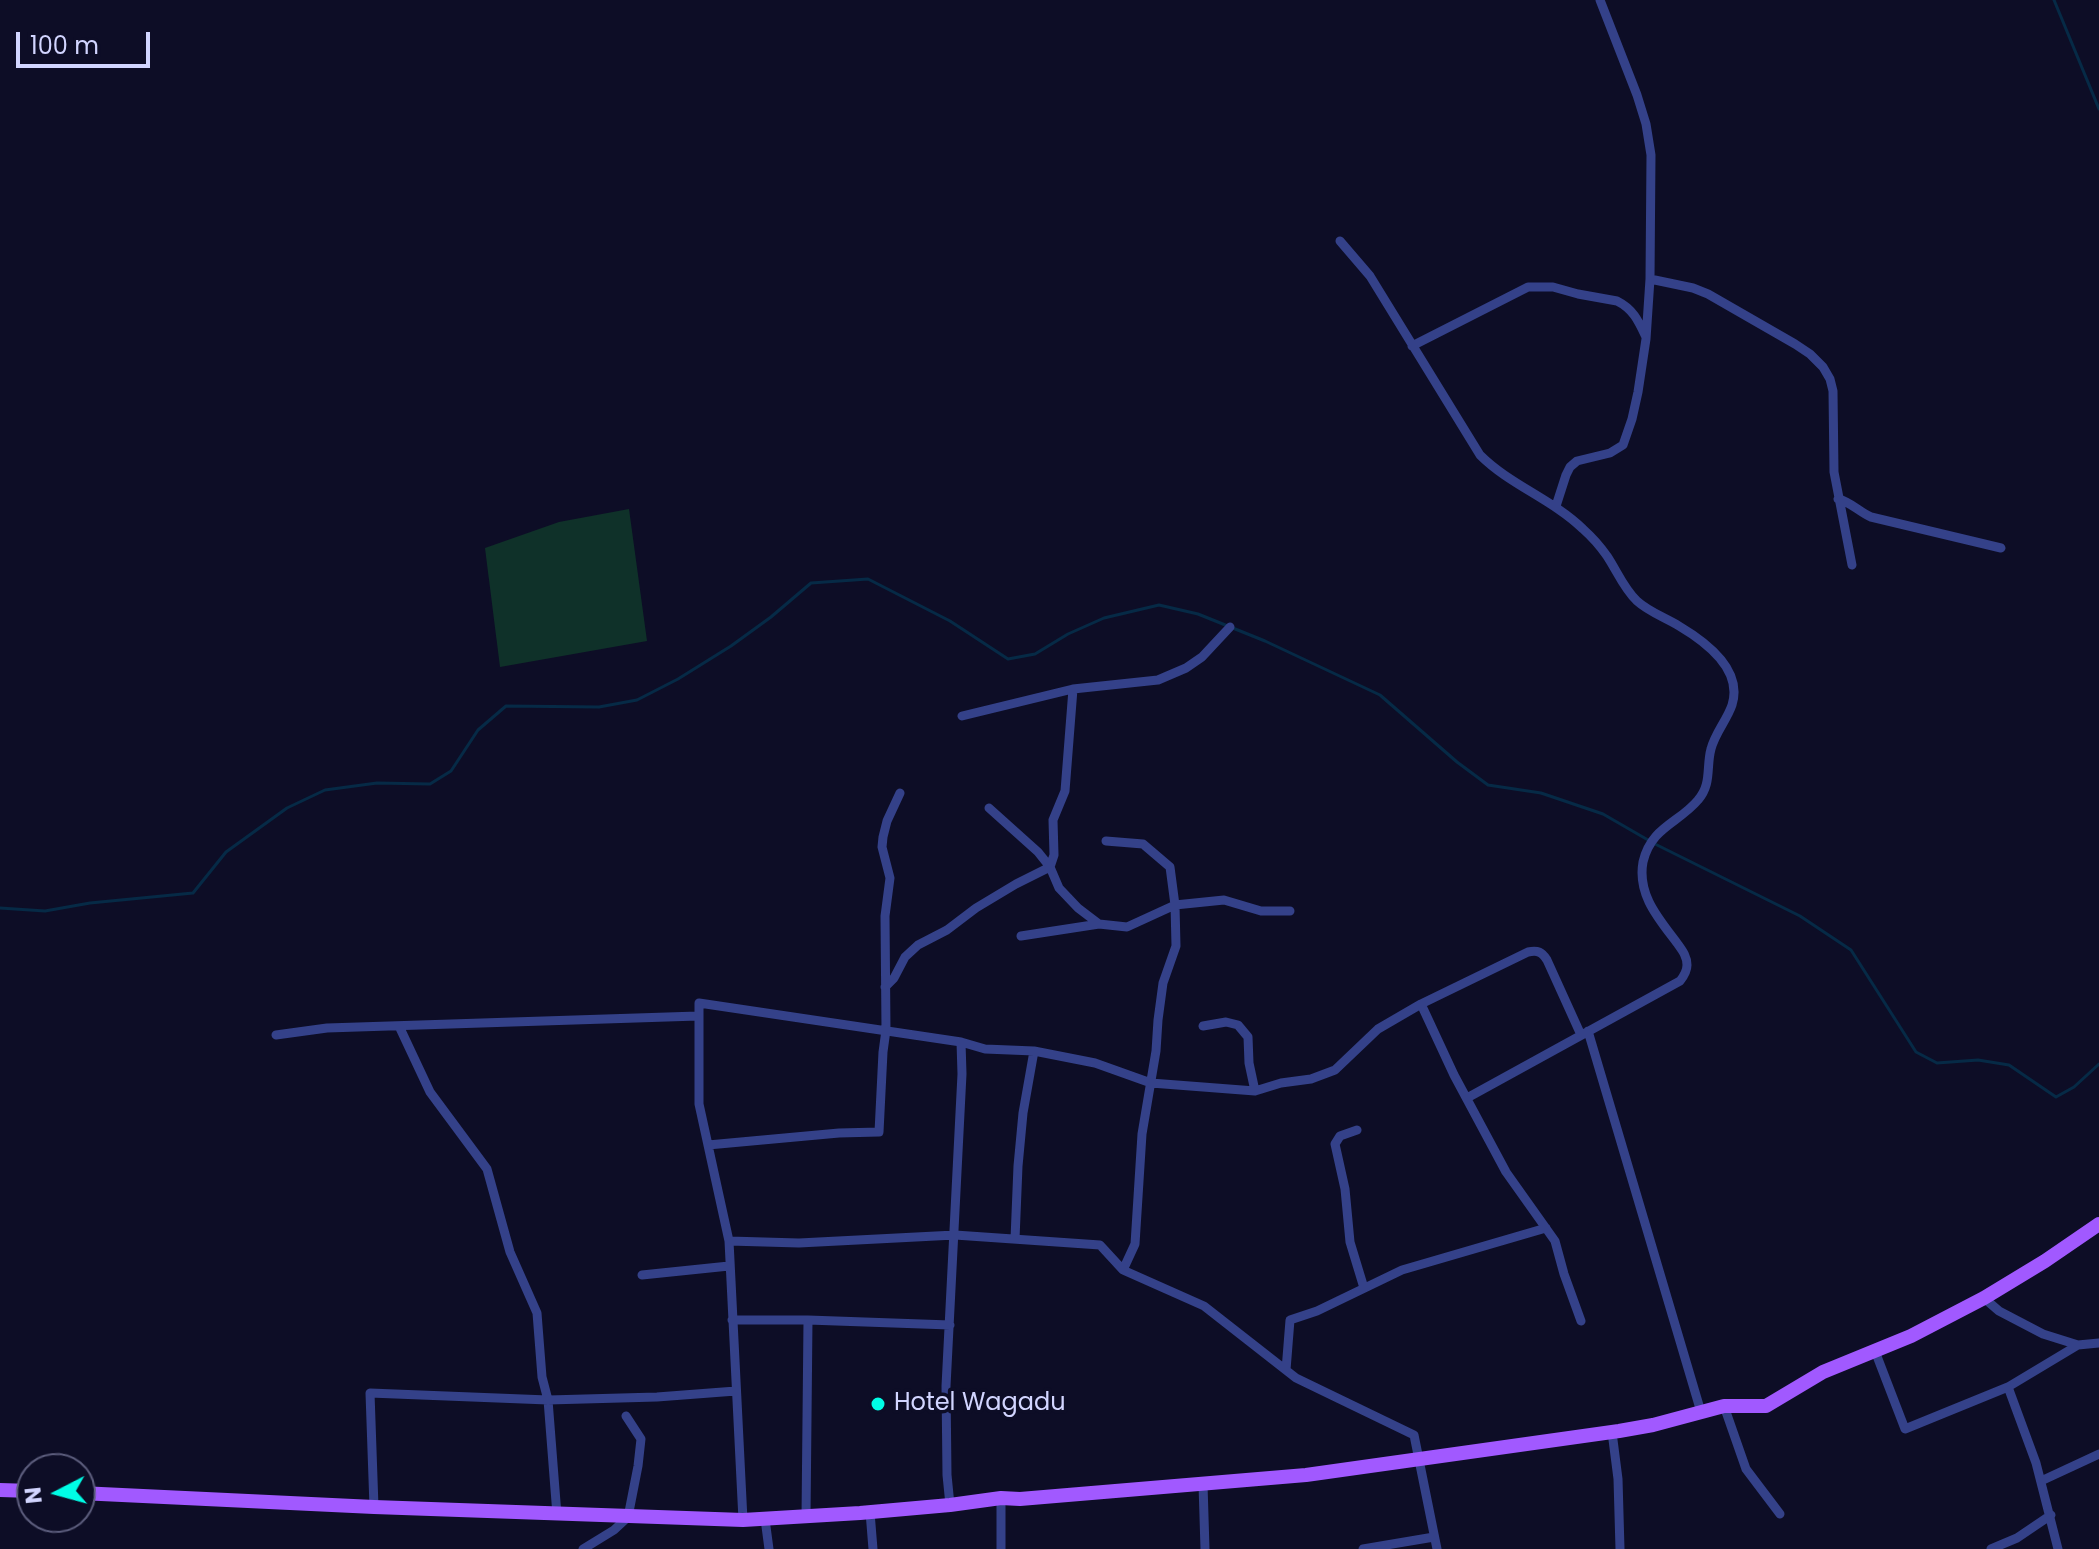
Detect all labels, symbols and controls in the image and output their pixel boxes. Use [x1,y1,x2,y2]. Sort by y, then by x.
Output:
scale bar [20,16,154,66]
text: 100 m [30,29,99,62]
place label: Hotel Wagadu [894,1390,1066,1418]
marker: Hotel Wagadu [869,1395,887,1413]
north arrow [16,1453,96,1533]
text: N [17,1486,50,1505]

